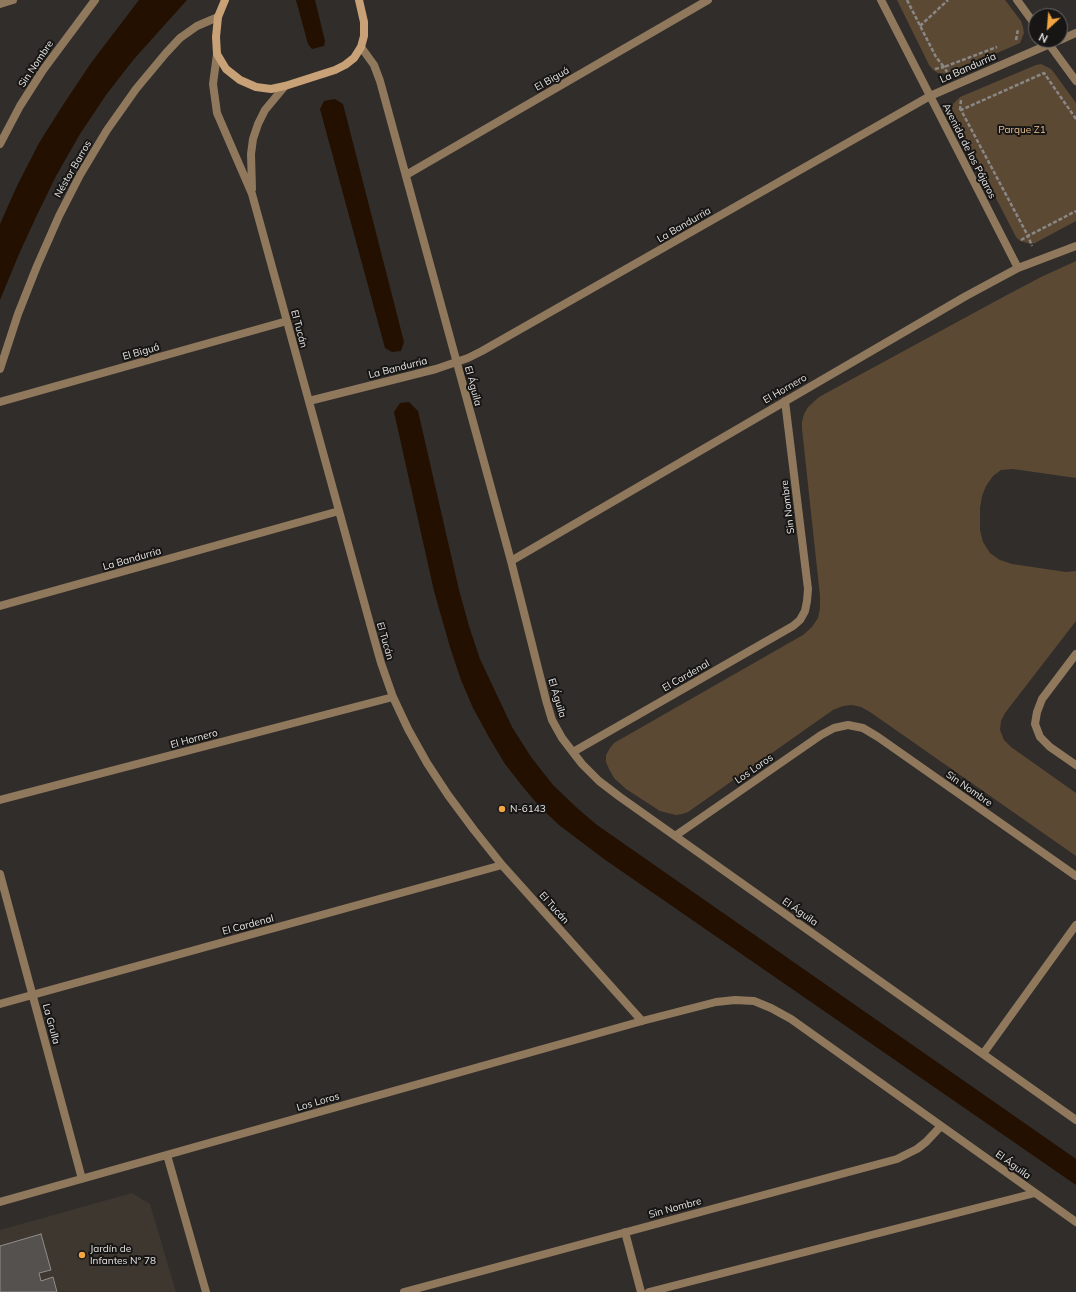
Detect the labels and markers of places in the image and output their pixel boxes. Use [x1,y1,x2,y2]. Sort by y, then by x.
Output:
place label: N-6143 [510,803,546,815]
marker: N-6143 [497,804,507,814]
place label: Jardín de Infantes N° 78 [90,1243,156,1266]
marker: Jardín de Infantes N° 78 [77,1250,87,1260]

